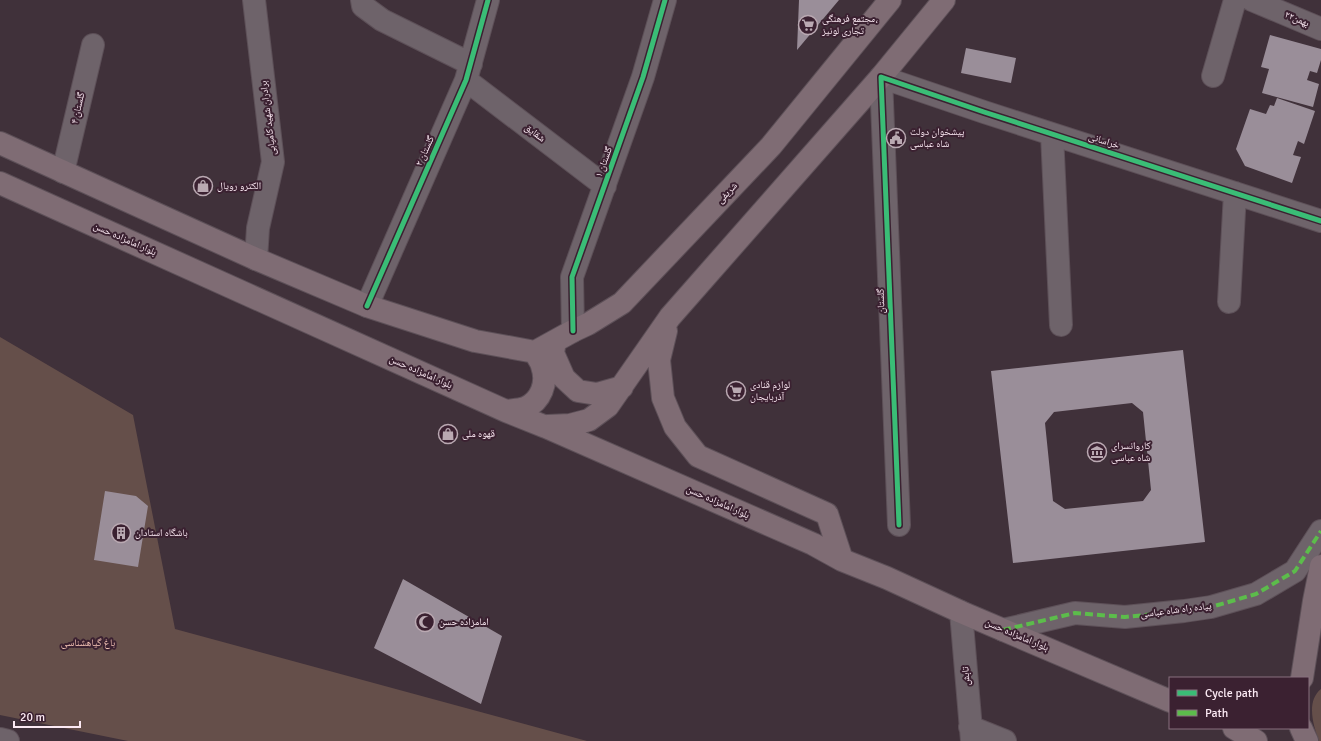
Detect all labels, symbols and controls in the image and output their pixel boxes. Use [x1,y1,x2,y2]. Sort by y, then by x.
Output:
street label: ۲۲بهمن [1283,8,1311,30]
place label: مجتمع فرهنگی، تجاری لونیز [821,13,878,37]
supermarket icon: مجتمع فرهنگی، تجاری لونیز [797,14,819,36]
street label: برادران شهید کامیابی [257,80,279,156]
street label: گلستان ۴ [69,91,88,125]
street label: شقایق [522,121,548,145]
place label: پیشخوان دولت شاه عباسی [910,126,965,150]
public building icon: پیشخوان دولت شاه عباسی [885,127,907,149]
street label: خراسانی [1087,130,1121,152]
street label: گلستان ۲ [413,133,437,168]
street label: گلستان ۱ [593,144,615,179]
shop icon: الکترو رویال [192,175,214,197]
place label: الکترو رویال [217,180,261,192]
street label: شریفی [714,180,740,206]
street label: بلوار امامزاده حسن [91,220,159,258]
street label: گلستان [875,288,887,314]
street label: بلوار امامزاده حسن [387,353,455,391]
place label: لوازم قنادی آذربایجان [750,379,790,403]
supermarket icon: لوازم قنادی آذربایجان [725,380,747,402]
shop icon: قهوه ملی [437,423,459,445]
place label: قهوه ملی [462,428,495,440]
place label: کاروانسرای شاه عباسی [1111,440,1151,464]
museum icon: کاروانسرای شاه عباسی [1086,441,1108,463]
street label: بلوار امامزاده حسن [684,483,752,521]
building icon: باشگاه استادان [110,522,132,544]
place label: باشگاه استادان [135,527,188,539]
street label: پیاده راه شاه عباسی [1140,600,1212,620]
mosque icon: امامزاده حسن [414,611,436,633]
place label: امامزاده حسن [439,616,489,628]
street label: بلوار امامزاده حسن [983,616,1051,654]
park label: باغ گیاهشناسی [61,637,115,649]
street label: تابش [959,666,973,686]
legend [1169,677,1309,729]
text: Cycle path [1205,686,1258,701]
scale bar [14,703,80,729]
text: Path [1205,706,1228,721]
text: 20 m [20,710,45,725]

